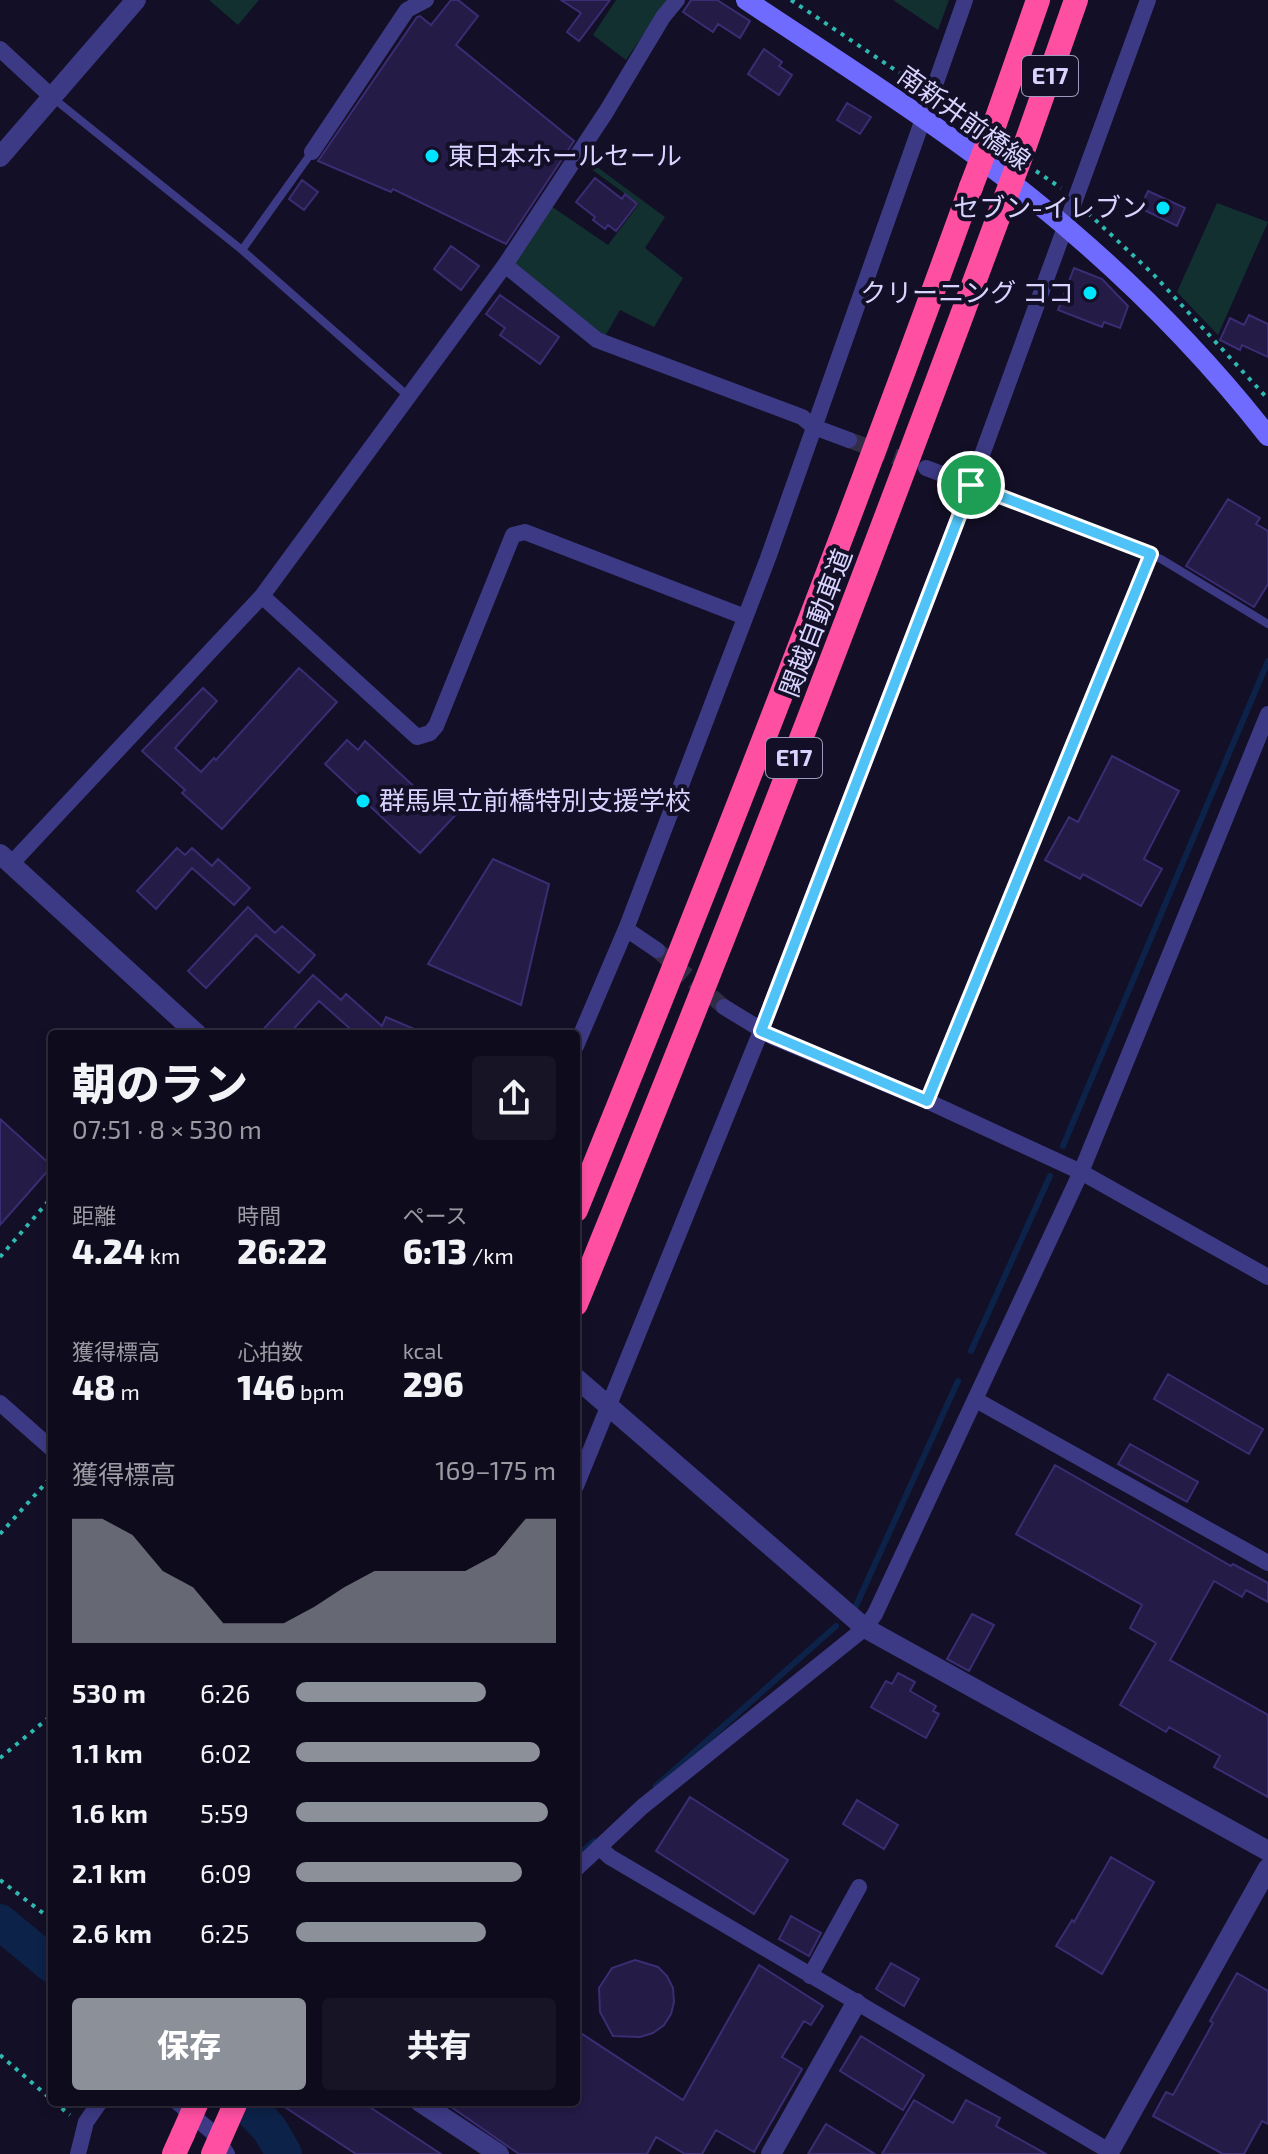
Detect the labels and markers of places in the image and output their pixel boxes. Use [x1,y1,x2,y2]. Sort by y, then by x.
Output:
place label: 東日本ホールセール [448,139,682,170]
marker: 東日本ホールセール [423,147,441,165]
place label: セブン-イレブン [953,191,1147,222]
marker: セブン-イレブン [1154,199,1172,217]
place label: クリーニング ココ [860,276,1074,307]
marker: クリーニング ココ [1081,284,1099,302]
pin [937,451,1005,519]
place label: 群馬県立前橋特別支援学校 [379,784,691,815]
marker: 群馬県立前橋特別支援学校 [354,792,372,810]

